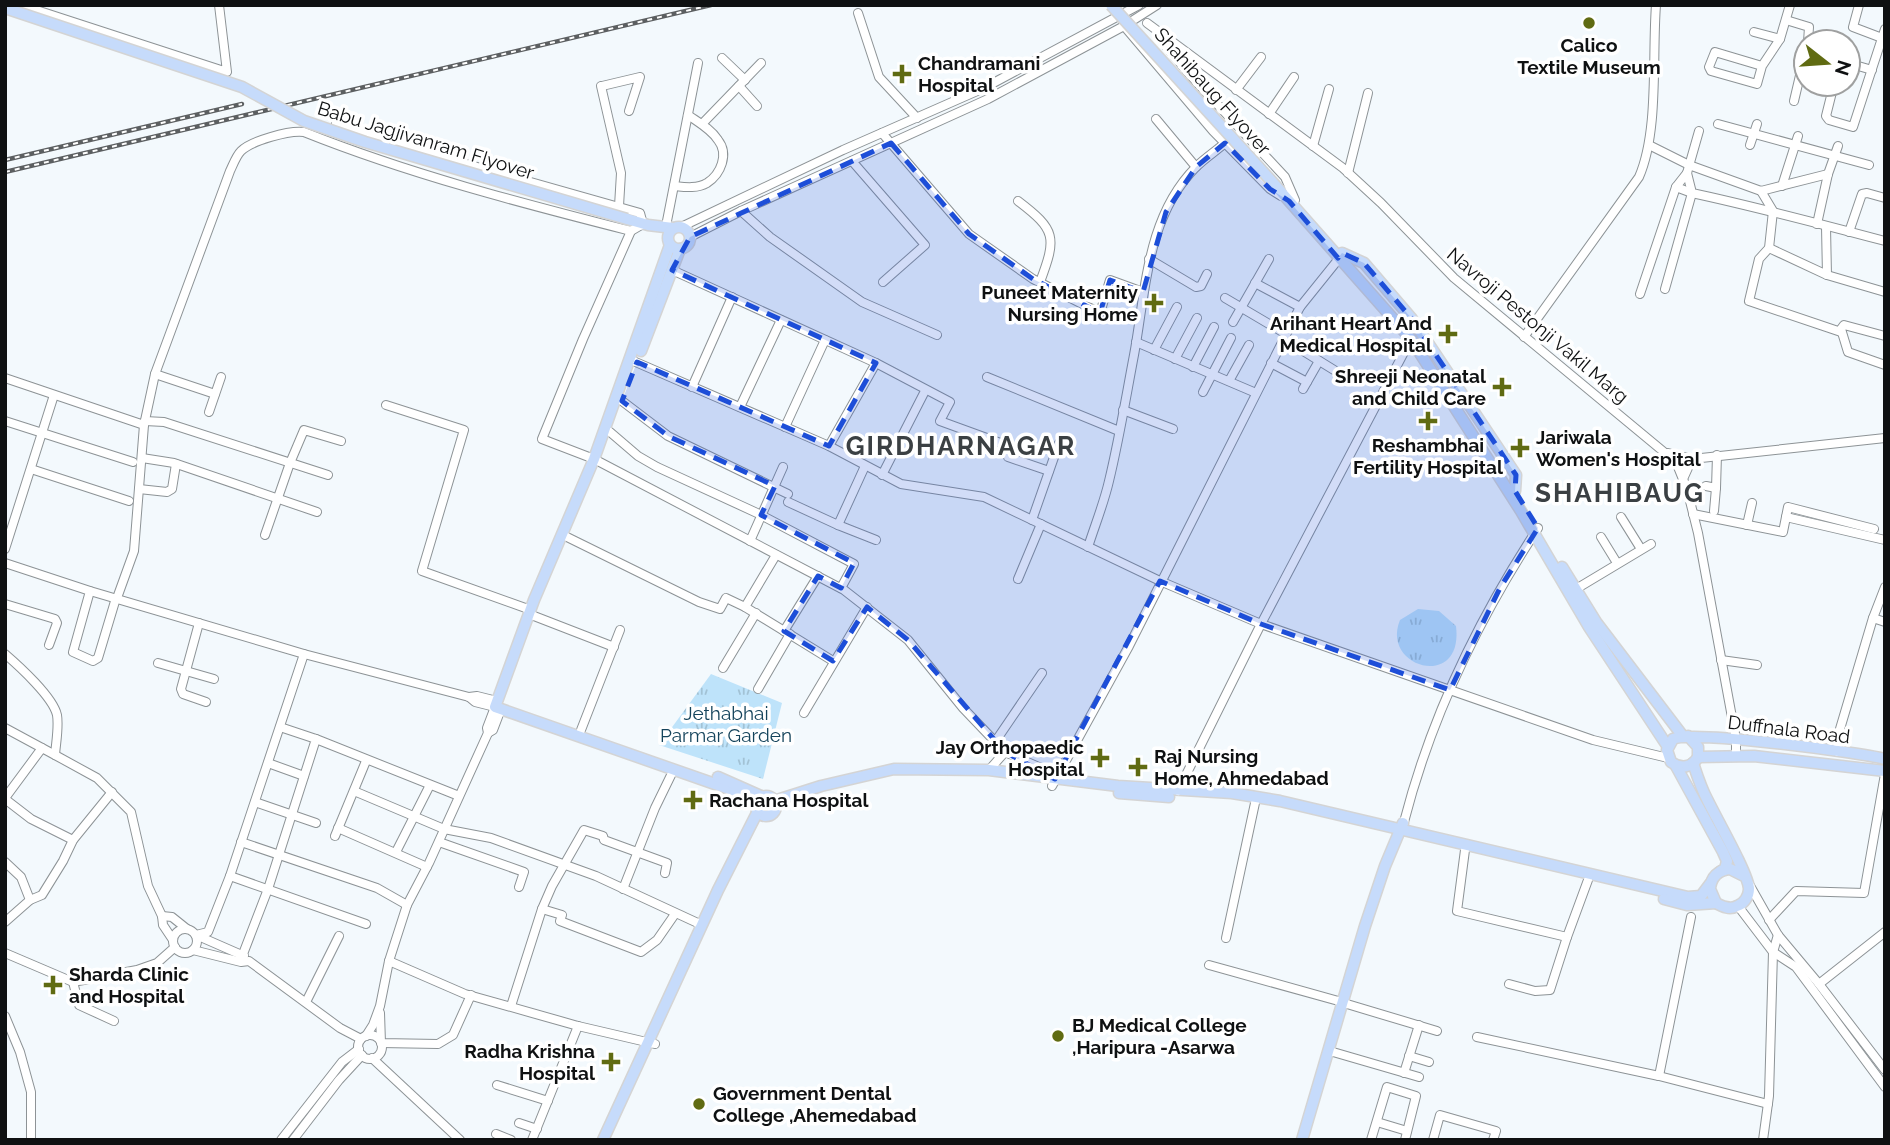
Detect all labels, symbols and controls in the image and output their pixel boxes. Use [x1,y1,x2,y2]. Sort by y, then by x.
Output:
marker: Calico Textile Museum [1581,15,1597,31]
street label: Shahibaug Flyover [1150,23,1276,159]
north arrow [1792,28,1862,98]
place label: Calico Textile Museum [1517,34,1661,78]
place label: Chandramani Hospital [918,52,1040,96]
text: N [1831,58,1856,78]
marker: Chandramani Hospital [892,64,912,84]
street label: Babu Jagjivanram Flyover [315,97,537,184]
street label: Navroji Pestonji Vakil Marg [1443,243,1633,407]
place label: Puneet Maternity Nursing Home [981,281,1139,325]
marker: Puneet Maternity Nursing Home [1144,293,1164,313]
place label: Arihant Heart And Medical Hospital [1270,312,1433,356]
marker: Arihant Heart And Medical Hospital [1438,324,1458,344]
place label: Shreeji Neonatal and Child Care [1335,365,1487,409]
marker: Shreeji Neonatal and Child Care [1492,377,1512,397]
marker: Reshambhai Fertility Hospital [1418,411,1438,431]
place label: Jariwala Women's Hospital [1536,426,1702,470]
district label: GIRDHARNAGAR [846,431,1076,461]
place label: Reshambhai Fertility Hospital [1353,434,1504,478]
marker: Jariwala Women's Hospital [1510,438,1530,458]
district label: SHAHIBAUG [1535,478,1705,508]
park label: Jethabhai Parmar Garden [660,702,792,746]
street label: Duffnala Road [1726,711,1852,747]
place label: Jay Orthopaedic Hospital [936,736,1085,780]
place label: Raj Nursing Home, Ahmedabad [1154,745,1329,789]
marker: Jay Orthopaedic Hospital [1090,748,1110,768]
marker: Raj Nursing Home, Ahmedabad [1128,757,1148,777]
place label: Rachana Hospital [709,789,869,811]
marker: Rachana Hospital [683,790,703,810]
place label: Sharda Clinic and Hospital [69,963,189,1007]
marker: Sharda Clinic and Hospital [43,975,63,995]
place label: BJ Medical College ,Haripura -Asarwa [1072,1014,1247,1058]
marker: BJ Medical College ,Haripura -Asarwa [1050,1028,1066,1044]
place label: Radha Krishna Hospital [464,1040,596,1084]
marker: Radha Krishna Hospital [601,1052,621,1072]
place label: Government Dental College ,Ahemedabad [713,1082,916,1126]
marker: Government Dental College ,Ahemedabad [691,1096,707,1112]

